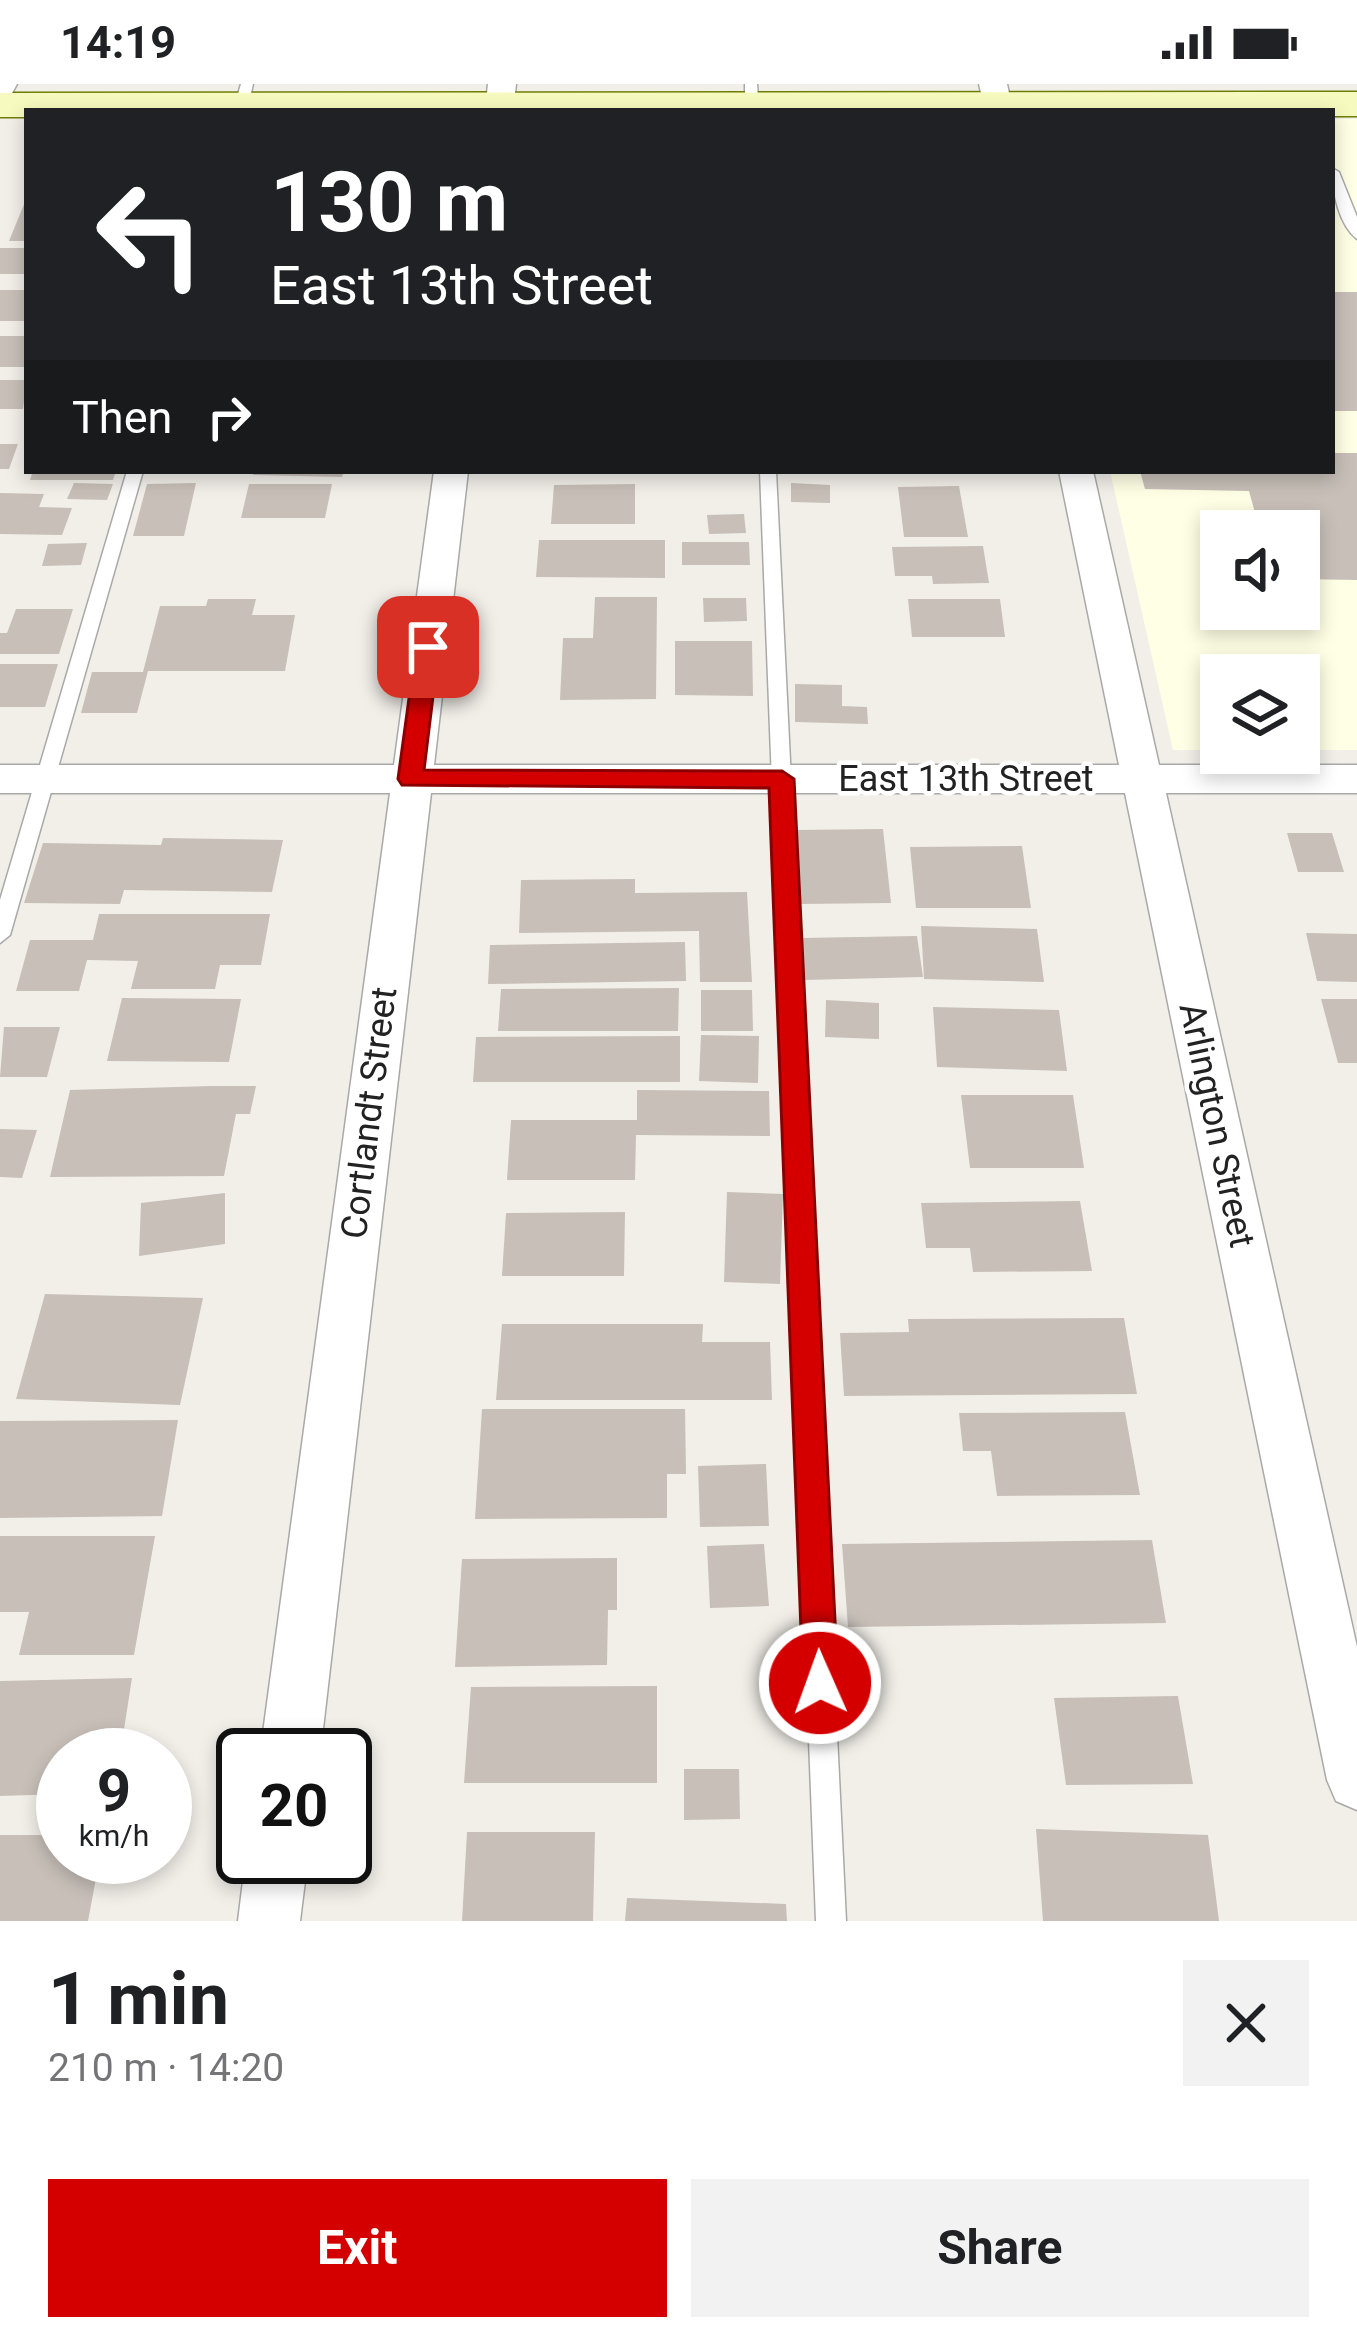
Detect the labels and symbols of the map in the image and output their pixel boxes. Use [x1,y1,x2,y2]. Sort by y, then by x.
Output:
pin [377,596,479,698]
street label: East 13th Street [838,758,1094,800]
street label: Cortlandt Street [333,985,405,1241]
street label: Arlington Street [1171,999,1263,1251]
position arrow [757,1620,883,1746]
speed limit sign: 20 [216,1728,372,1884]

